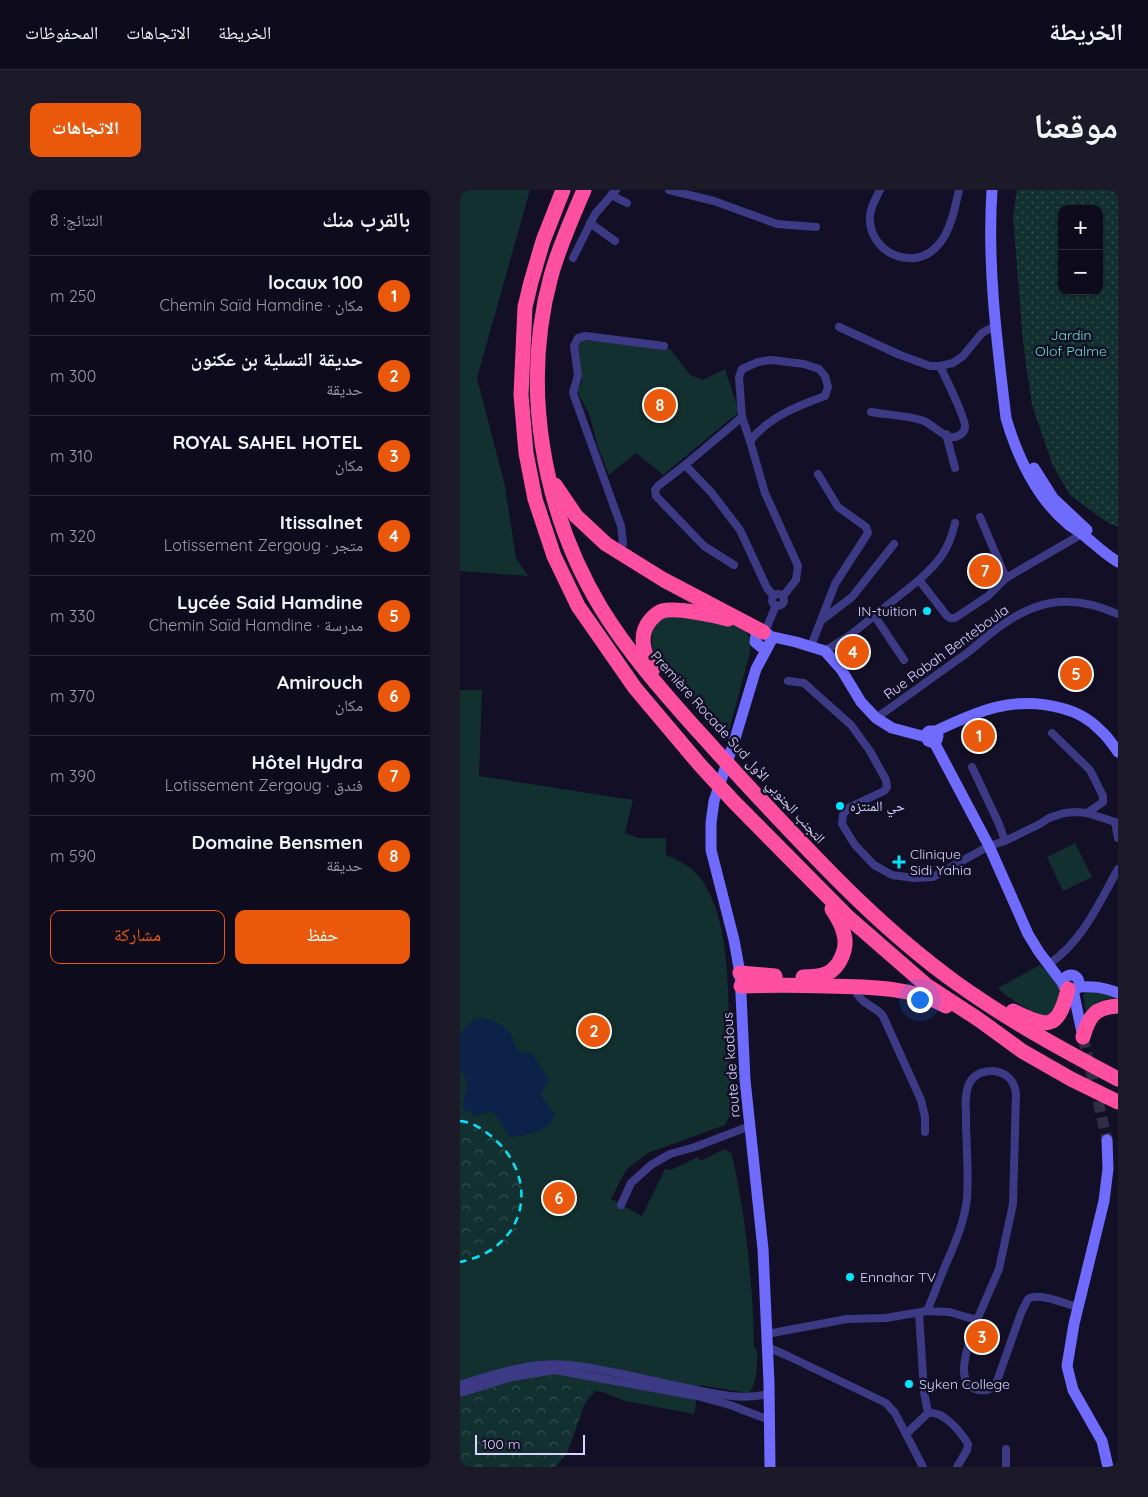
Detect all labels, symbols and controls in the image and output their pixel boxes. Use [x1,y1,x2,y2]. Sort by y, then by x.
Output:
text: الخريطة [1049,16,1123,46]
text: المحفوظات [25,21,98,44]
text: الاتجاهات [126,21,190,44]
text: الخريطة [218,21,271,44]
button: الاتجاهات [30,103,141,157]
text: موقعنا [1033,103,1118,147]
map controls [1058,205,1103,295]
button: + [1058,205,1103,250]
text: بالقرب منك [322,206,410,232]
text: النتائج: 8 [50,210,103,230]
button: − [1058,250,1103,295]
text: 100 locaux [268,270,363,294]
text: 250 m [50,286,96,306]
text: 1 [391,286,397,306]
text: مكان · Chemin Saïd Hamdine [159,295,363,315]
park label: Jardin Olof Palme [1035,326,1107,360]
text: حديقة التسلية بن عكنون [191,347,363,371]
text: 300 m [50,366,96,386]
text: 2 [389,366,399,386]
text: حديقة [326,379,363,399]
pin: 8 [644,386,676,424]
text: ROYAL SAHEL HOTEL [172,430,363,454]
text: 310 m [50,446,93,466]
text: 3 [390,446,398,466]
text: مكان [335,455,363,475]
text: Itissalnet [280,510,363,534]
text: 320 m [50,526,96,546]
text: 4 [389,526,399,546]
text: متجر · Lotissement Zergoug [164,535,363,555]
pin: 7 [969,552,1001,590]
text: Lycée Said Hamdine [177,590,363,614]
street label: Rue Rabah Benteboula [880,601,1012,703]
place label: IN-tuition [858,602,917,620]
marker: IN-tuition [921,605,933,617]
text: 330 m [50,606,95,626]
text: 5 [389,606,399,626]
text: مدرسة · Chemin Saïd Hamdine [149,615,363,635]
pin: 4 [837,633,869,671]
street label: Première Rocade Sud التجنب الجنوبي الأول [645,647,829,849]
pin: 5 [1060,655,1092,693]
text: Amirouch [277,670,363,694]
text: 370 m [50,686,95,706]
text: 6 [390,686,398,706]
text: مكان [335,695,363,715]
pin: 1 [963,717,995,755]
text: Hôtel Hydra [252,750,363,774]
text: 390 m [50,766,96,786]
text: 7 [390,766,398,786]
text: فندق · Lotissement Zergoug [165,775,363,795]
place label: حي المنتزه [850,797,905,818]
marker: حي المنتزه [834,800,846,812]
text: Domaine Bensmen [191,830,363,854]
place label: Clinique Sidi Yahia [910,845,971,879]
text: 590 m [50,846,96,866]
text: 8 [390,846,398,866]
text: حديقة [326,855,363,875]
marker: Clinique Sidi Yahia [892,855,906,869]
button: مشاركة [50,910,225,964]
button: حفظ [235,910,410,964]
your location [907,987,933,1013]
pin: 2 [578,1012,610,1050]
street label: route de kadous [718,1012,744,1118]
pin: 6 [543,1179,575,1217]
place label: Ennahar TV [860,1268,936,1286]
marker: Ennahar TV [844,1271,856,1283]
pin: 3 [966,1318,998,1356]
place label: Syken College [919,1375,1010,1393]
marker: Syken College [903,1378,915,1390]
scale bar [475,1432,585,1455]
text: 100 m [482,1435,520,1453]

